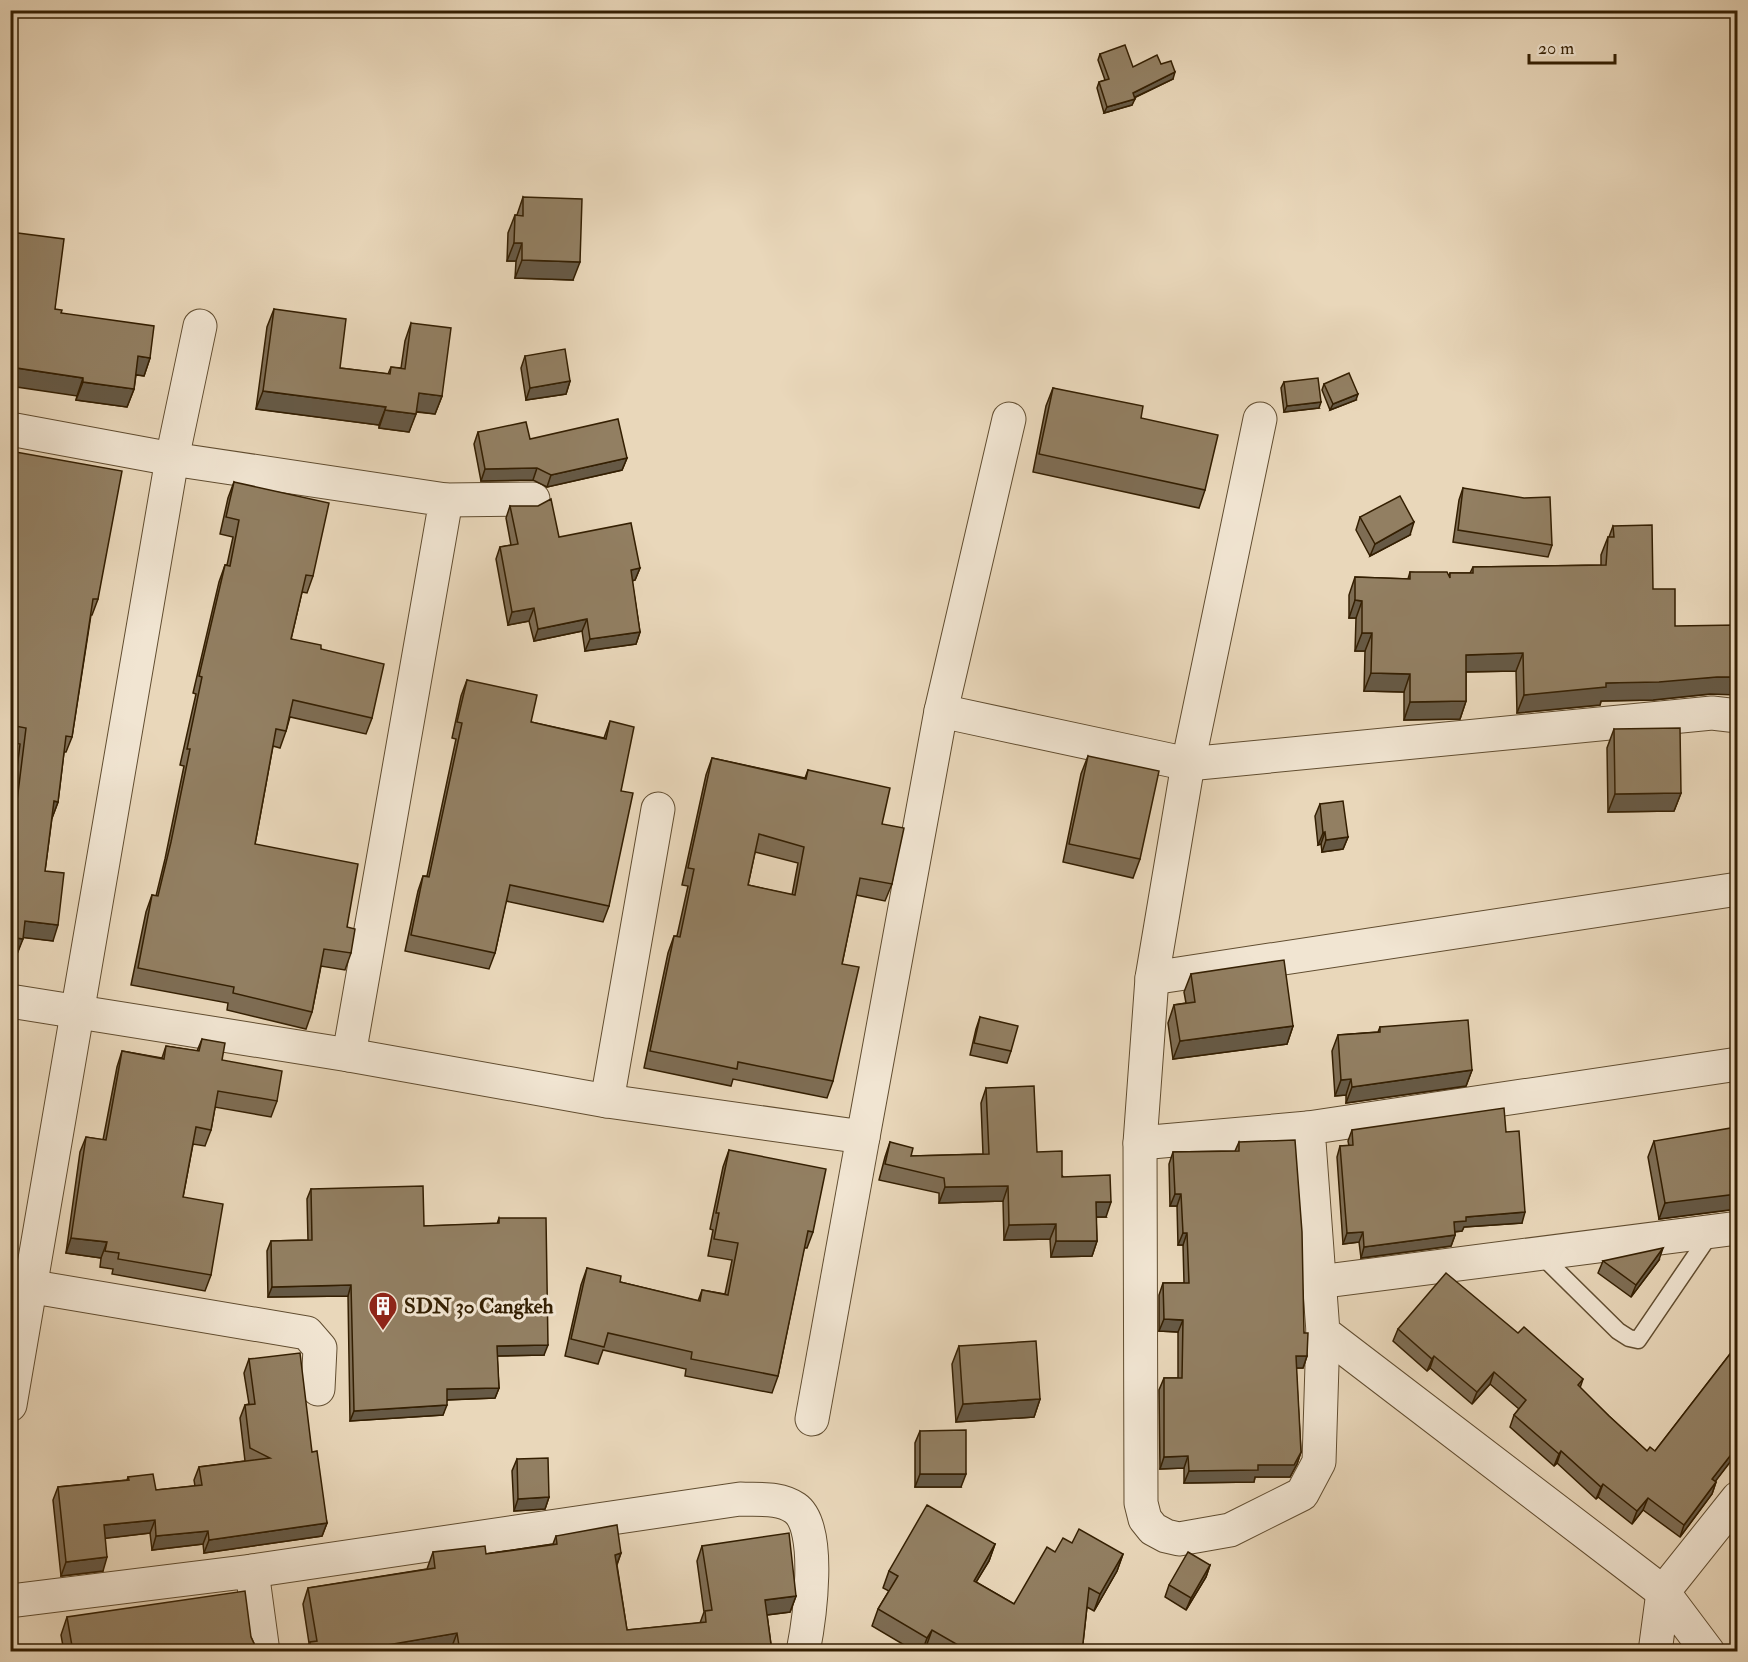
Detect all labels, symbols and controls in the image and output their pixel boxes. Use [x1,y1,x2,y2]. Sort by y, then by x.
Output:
scale bar [1529,27,1614,65]
text: 20 m [1538,37,1574,60]
building icon: SDN 30 Cangkeh [367,1290,399,1332]
place label: SDN 30 Cangkeh [404,1293,554,1320]

